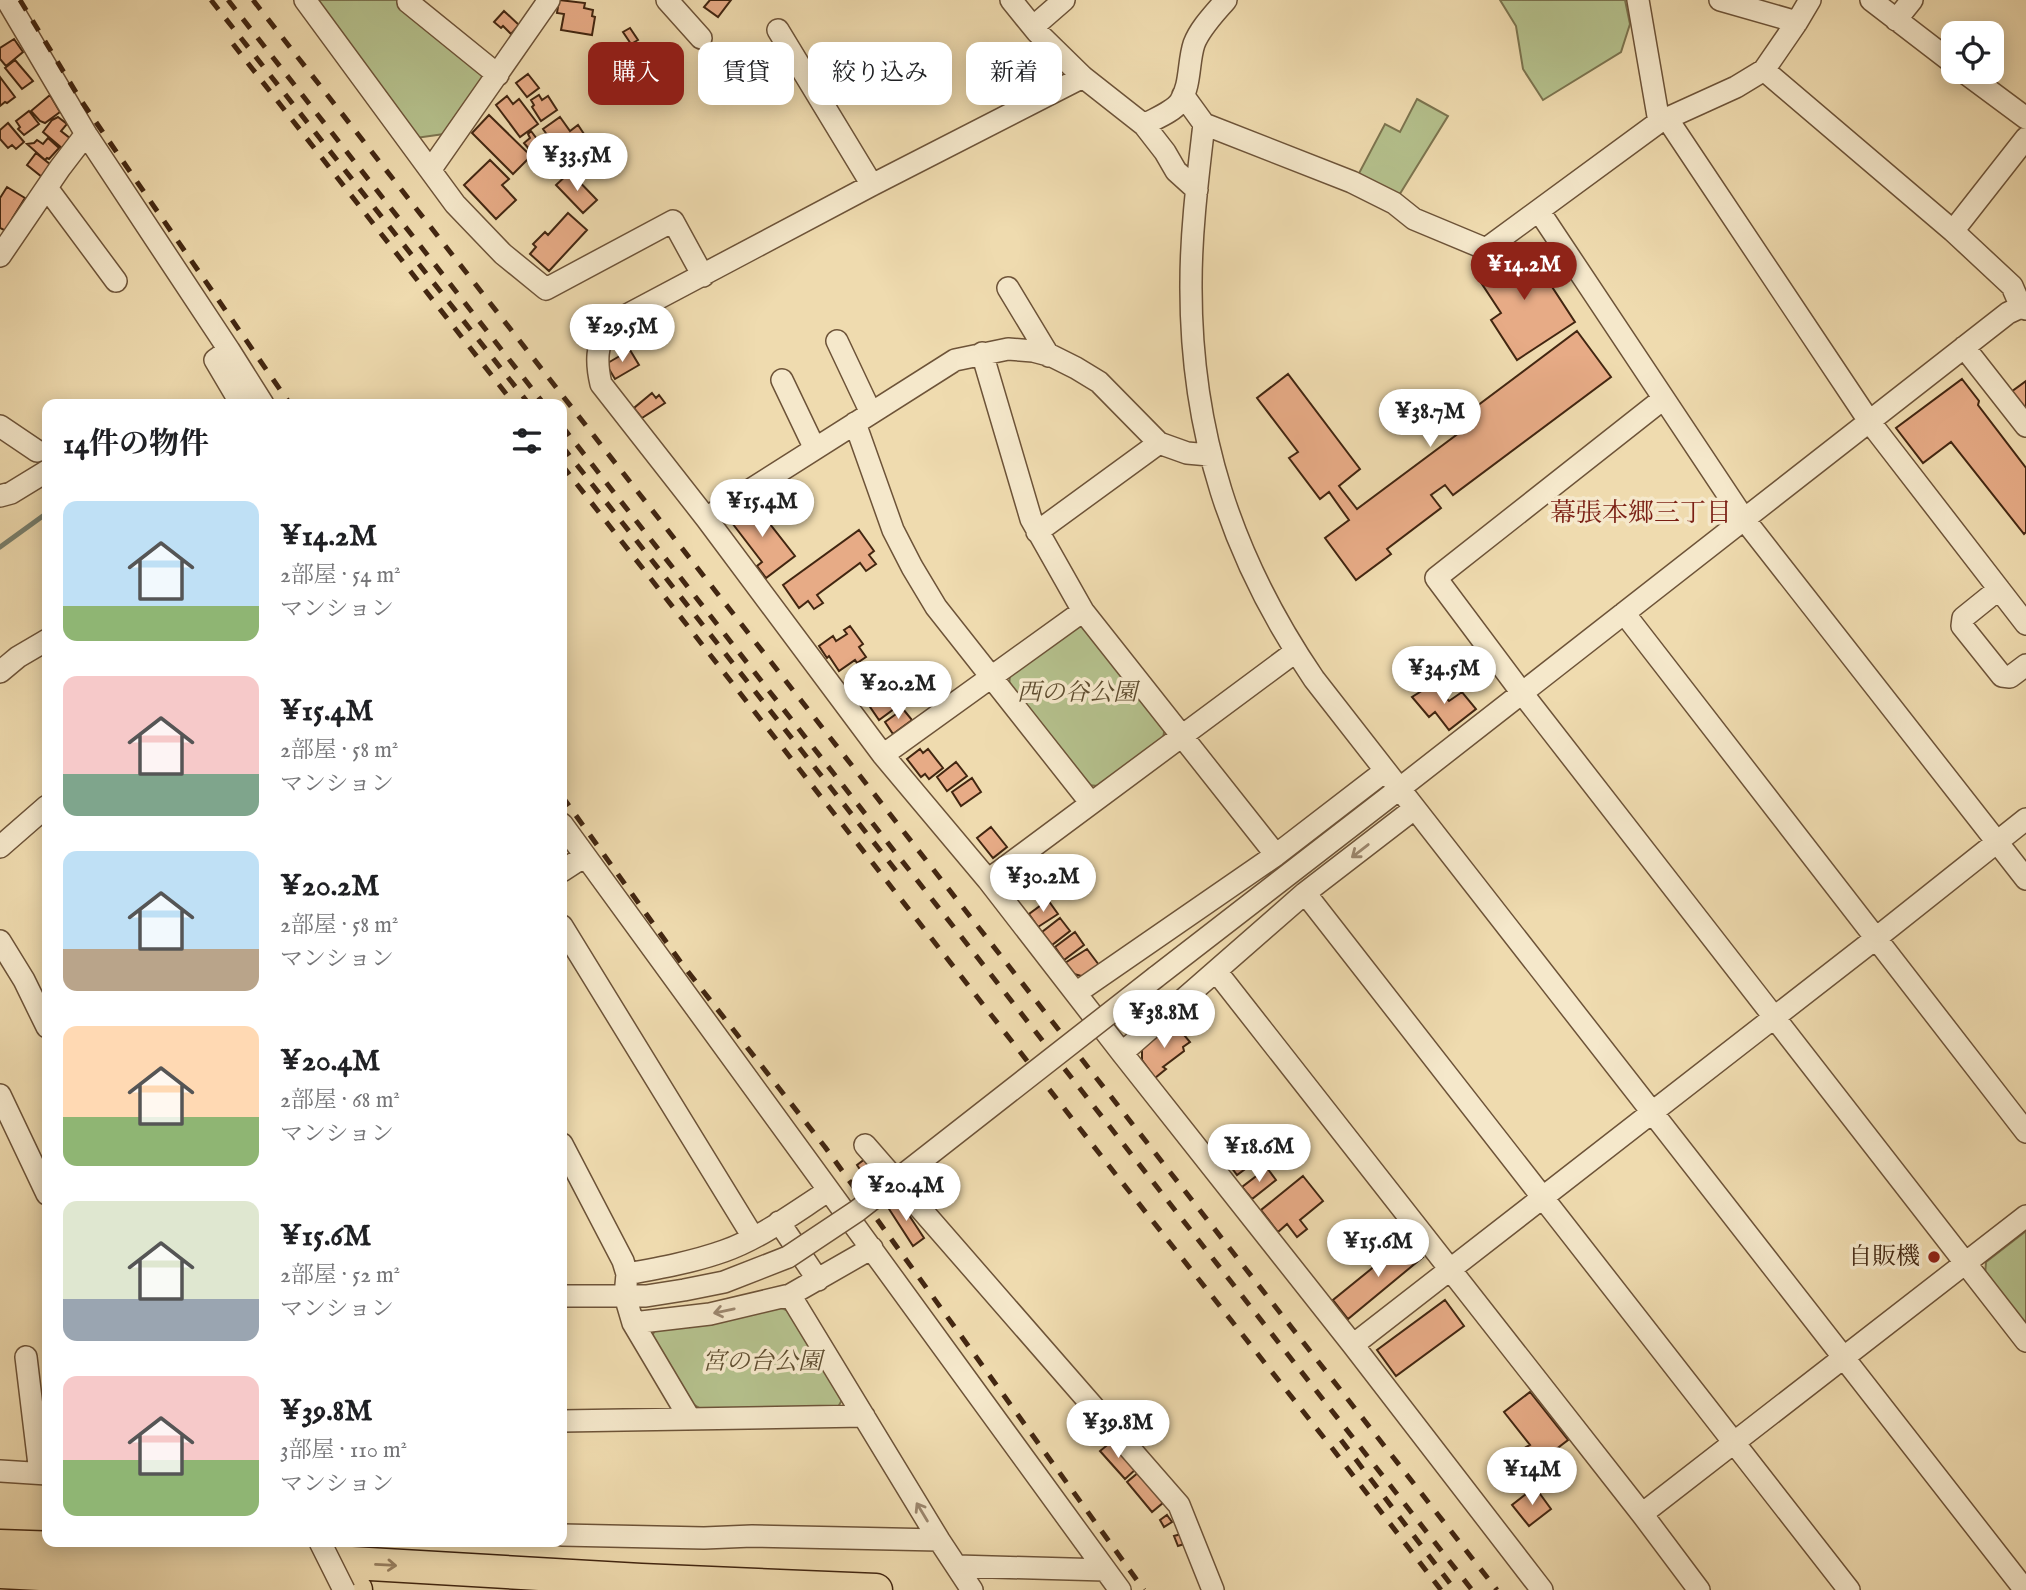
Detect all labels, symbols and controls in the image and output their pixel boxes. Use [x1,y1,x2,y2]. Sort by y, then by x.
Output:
map controls [1941,21,2004,84]
button: locate [1941,21,2004,84]
chip: 購入 [588,42,684,105]
chip: 賃貸 [698,42,794,105]
chip: 絞り込み [808,42,952,105]
chip: 新着 [966,42,1062,105]
pin: ¥33.5M [520,134,634,193]
text: ¥33.5M [543,141,611,170]
pin: ¥14.2M [1467,243,1581,302]
text: ¥14.2M [1487,250,1561,279]
pin: ¥29.5M [565,304,679,364]
text: ¥29.5M [586,312,658,341]
pin: ¥38.7M [1373,390,1487,449]
text: ¥38.7M [1395,397,1465,426]
icon: filters [508,422,546,460]
text: 14件の物件 [63,426,209,464]
pin: ¥15.4M [705,480,819,539]
text: ¥15.4M [726,487,798,516]
district label: 幕張本郷三丁目 [1550,497,1732,530]
text: ¥14.2M [280,518,377,556]
icon: home [119,529,203,613]
text: 2部屋 · 54 m² [280,561,401,590]
text: マンション [280,595,394,624]
pin: ¥34.5M [1387,646,1501,706]
text: ¥34.5M [1408,654,1480,683]
pin: ¥20.2M [841,662,955,721]
text: ¥20.2M [860,669,936,698]
park label: 西の谷公園 [1017,678,1141,709]
text: ¥15.4M [280,693,374,731]
icon: home [119,704,203,788]
text: 2部屋 · 58 m² [280,736,398,765]
text: マンション [280,770,394,799]
one-way arrow [1351,843,1369,858]
pin: ¥30.2M [986,855,1100,914]
text: ¥30.2M [1006,862,1080,891]
text: ¥20.2M [280,868,379,906]
icon: home [119,879,203,963]
text: 2部屋 · 58 m² [280,911,398,940]
text: マンション [280,945,394,974]
pin: ¥38.8M [1107,990,1221,1050]
text: ¥38.8M [1129,998,1199,1027]
text: ¥20.4M [280,1043,380,1081]
icon: home [119,1054,203,1138]
text: 2部屋 · 68 m² [280,1086,400,1115]
text: マンション [280,1120,394,1149]
pin: ¥18.6M [1202,1124,1316,1184]
text: ¥18.6M [1224,1132,1294,1161]
pin: ¥20.4M [849,1164,963,1223]
text: ¥20.4M [868,1171,944,1200]
text: ¥15.6M [280,1218,371,1256]
pin: ¥15.6M [1321,1220,1435,1279]
text: ¥15.6M [1343,1227,1413,1256]
icon: home [119,1229,203,1313]
place label: 自販機 [1848,1242,1920,1273]
marker: 自販機 [1926,1249,1942,1265]
text: 2部屋 · 52 m² [280,1261,400,1290]
text: マンション [280,1295,394,1324]
one-way arrow [713,1304,736,1318]
park label: 宮の台公園 [702,1347,826,1378]
text: ¥39.8M [280,1393,373,1431]
pin: ¥39.8M [1061,1400,1175,1460]
icon: home [119,1404,203,1488]
text: ¥39.8M [1083,1408,1153,1437]
text: 3部屋 · 110 m² [280,1436,407,1465]
pin: ¥14M [1491,1448,1573,1507]
text: ¥14M [1503,1455,1561,1484]
text: マンション [280,1470,394,1499]
one-way arrow [914,1503,928,1523]
one-way arrow [374,1559,397,1572]

